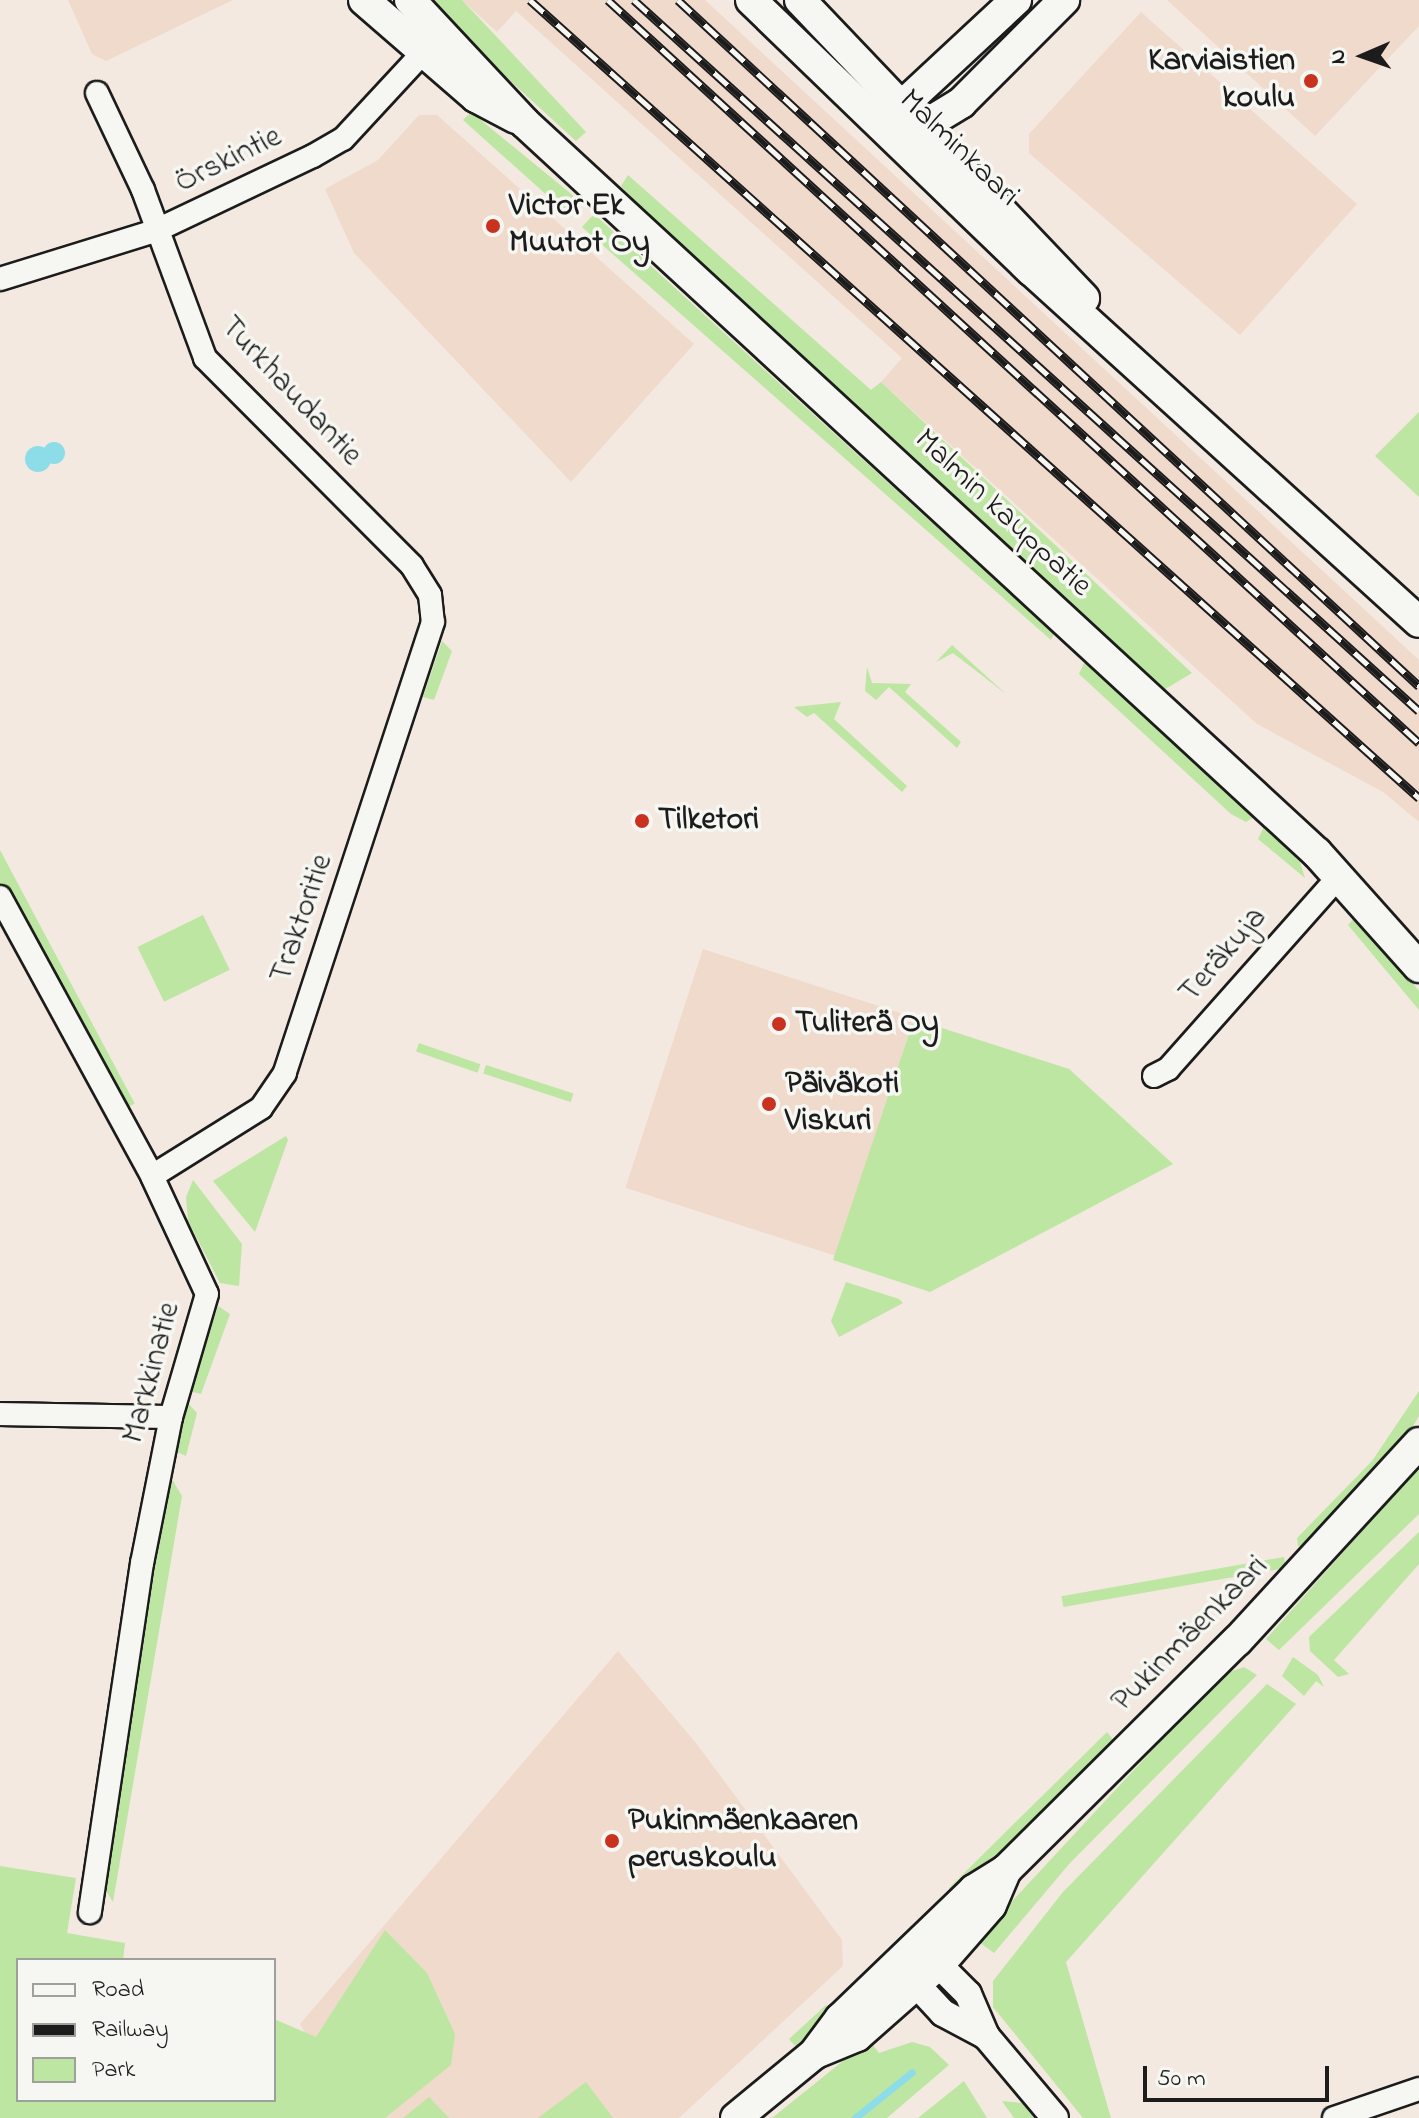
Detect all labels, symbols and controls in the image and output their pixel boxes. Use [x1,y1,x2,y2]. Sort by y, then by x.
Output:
north arrow [1323,16,1403,96]
place label: Karviaistien koulu [1148,44,1295,119]
text: N [1323,49,1355,65]
marker: Karviaistien koulu [1302,72,1320,90]
street label: Malminkaari [890,82,1026,216]
street label: Örskintie [170,119,288,203]
place label: Victor Ek Muutot Oy [509,189,650,264]
marker: Victor Ek Muutot Oy [484,217,502,235]
street label: Turkhaudantie [211,309,369,475]
street label: Malmin kauppatie [905,422,1099,606]
place label: Tilketori [658,802,759,840]
marker: Tilketori [633,812,651,830]
street label: Traktoritie [263,850,343,988]
street label: Teräkuja [1172,900,1276,1012]
place label: Tuliterä Oy [795,1005,939,1043]
marker: Tuliterä Oy [770,1015,788,1033]
place label: Päiväkoti Viskuri [785,1067,899,1142]
marker: Päiväkoti Viskuri [760,1095,778,1113]
street label: Markkinatie [116,1298,190,1448]
street label: Pukinmäenkaari [1105,1549,1277,1721]
place label: Pukinmäenkaaren peruskoulu [628,1804,858,1879]
marker: Pukinmäenkaaren peruskoulu [603,1832,621,1850]
legend [16,1958,276,2102]
text: Road [92,1973,144,2008]
text: Railway [92,2013,169,2048]
scale bar [1147,2050,1333,2100]
text: Park [92,2053,135,2088]
text: 50 m [1157,2062,1206,2097]

